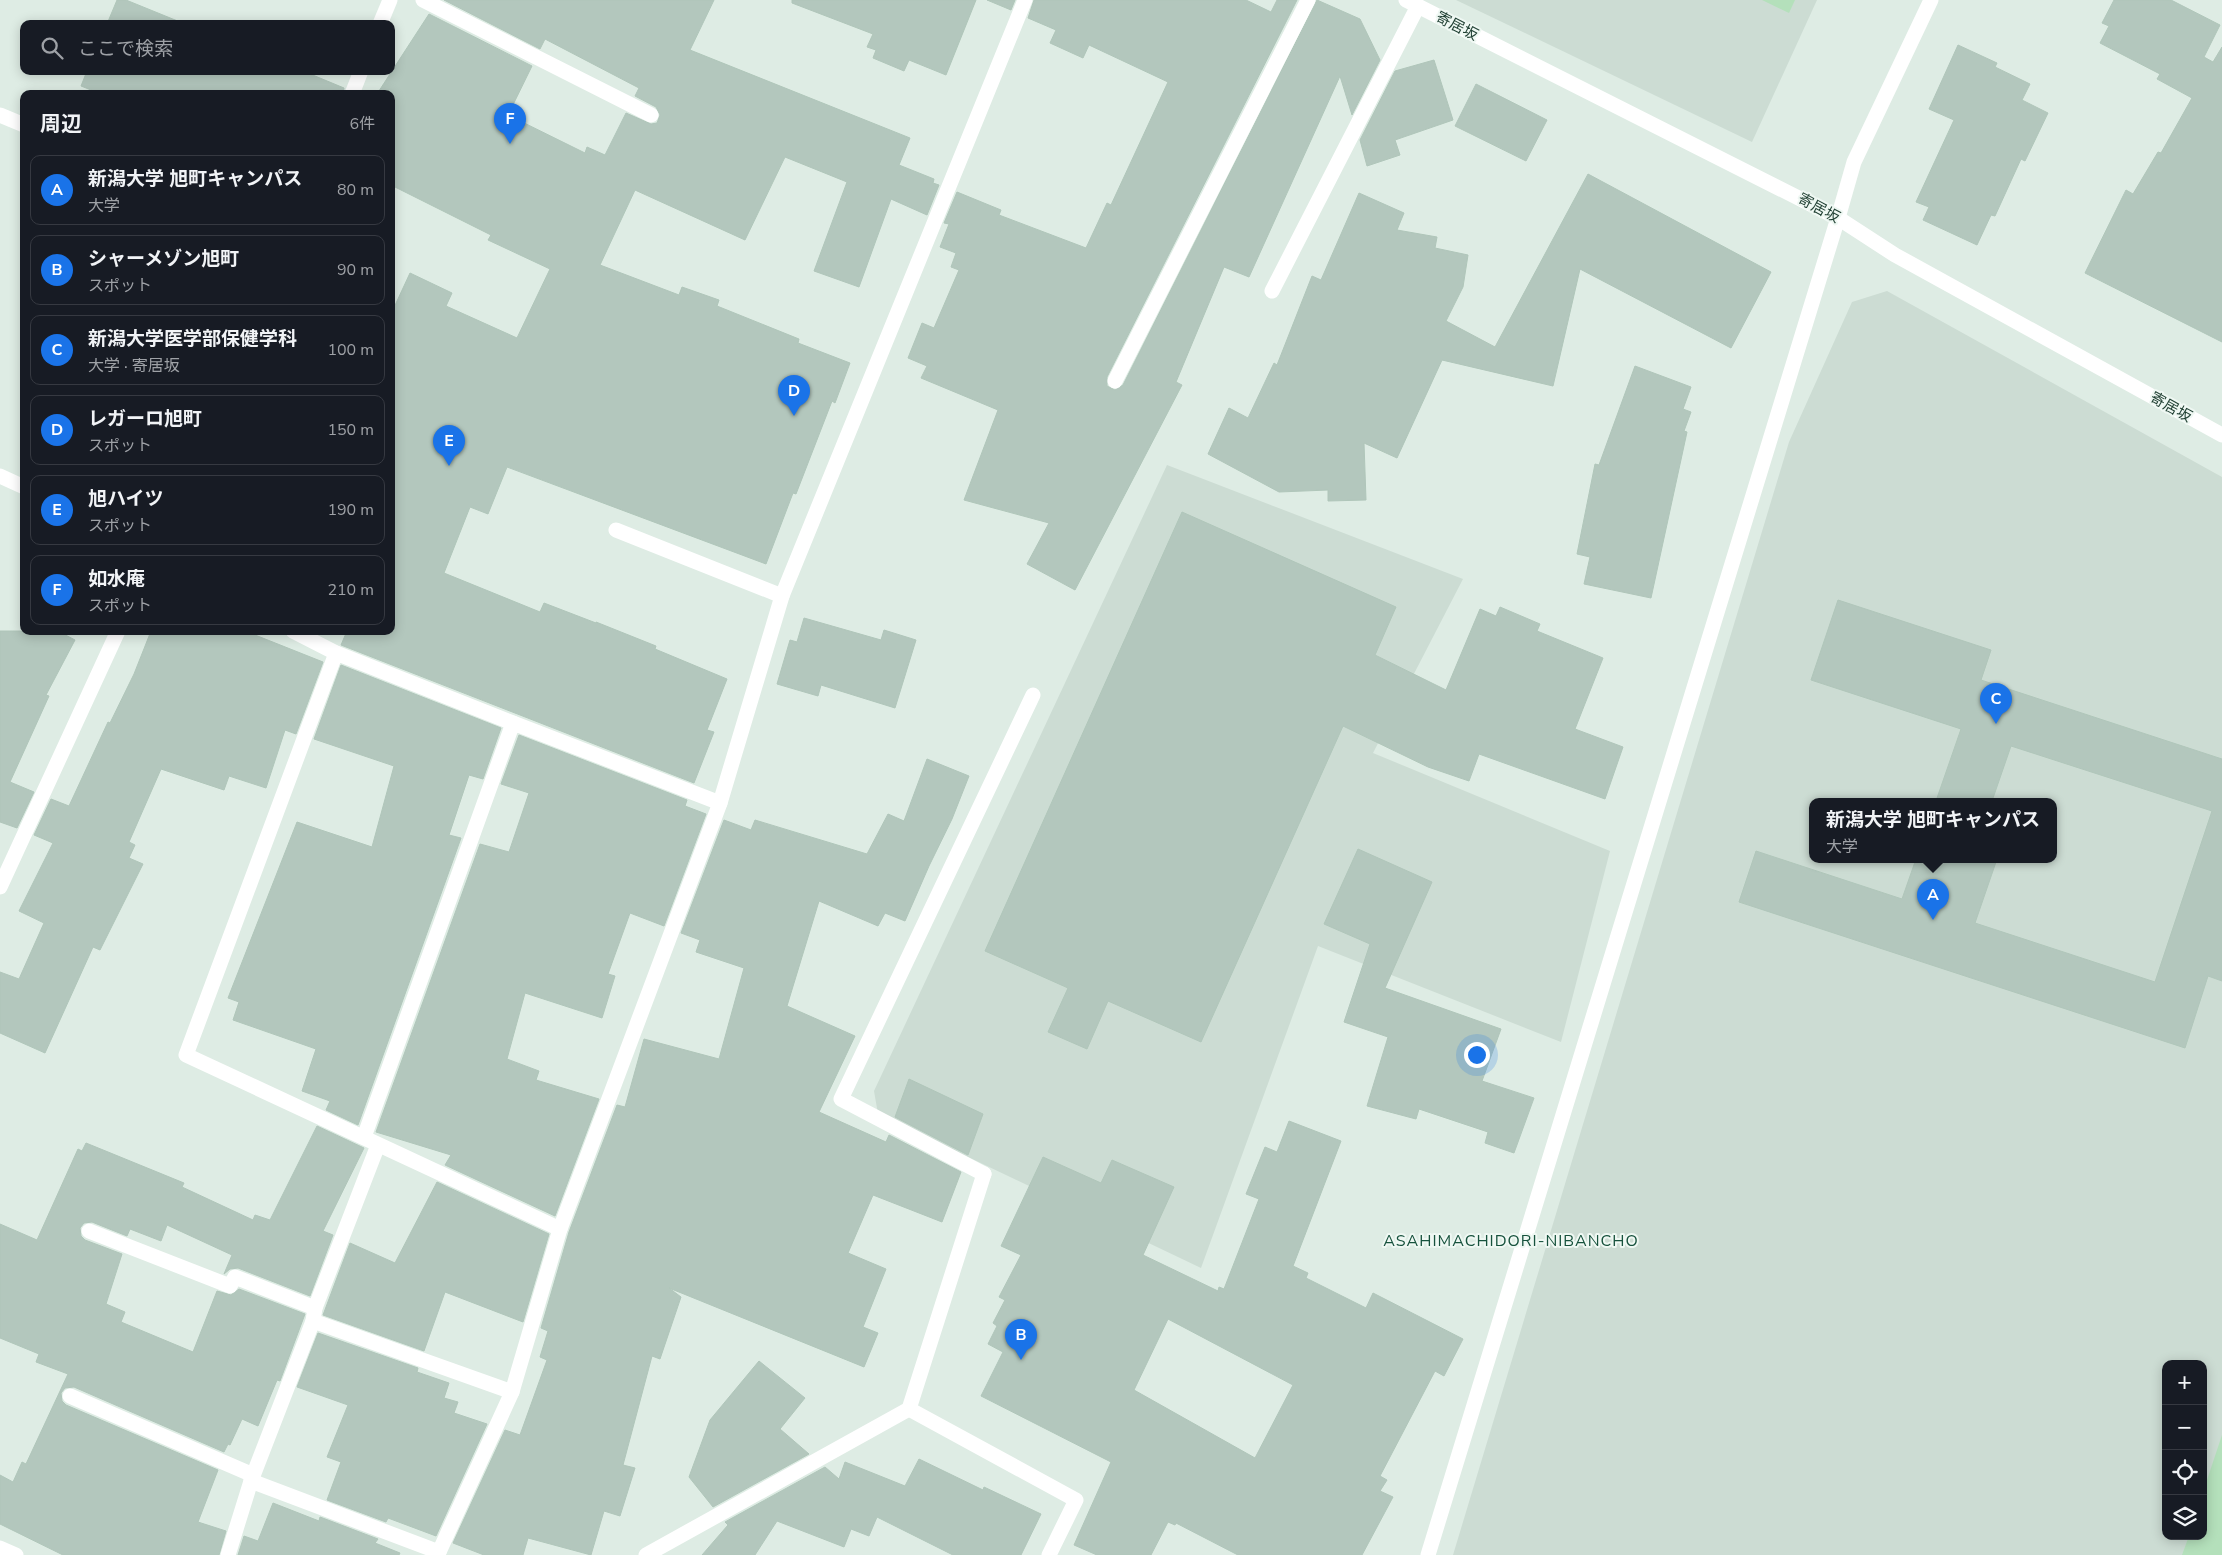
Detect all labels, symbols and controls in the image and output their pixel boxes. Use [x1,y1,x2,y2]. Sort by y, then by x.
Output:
street label: 寄居坂 [1432,7,1482,45]
search box [20,20,395,75]
icon: search [38,34,66,62]
text: ここで検索 [78,36,173,62]
pin: F [494,103,526,144]
text: 周辺 [40,110,82,138]
text: 6件 [349,113,375,135]
text: 新潟大学 旭町キャンパス [88,166,302,192]
text: A [51,179,63,201]
text: 80 m [337,179,374,201]
street label: 寄居坂 [1794,189,1844,227]
text: 大学 [88,195,120,217]
text: シャーメゾン旭町 [88,246,239,272]
text: B [51,259,63,281]
text: 90 m [337,259,374,281]
text: スポット [88,275,152,297]
text: 新潟大学医学部保健学科 [88,326,297,352]
text: C [52,339,62,361]
text: 100 m [327,339,374,361]
text: 大学 · 寄居坂 [88,355,180,377]
pin: D [778,375,810,416]
street label: 寄居坂 [2146,387,2196,427]
text: レガーロ旭町 [88,406,202,432]
text: D [51,419,63,441]
text: 150 m [327,419,374,441]
pin: E [433,425,465,466]
text: スポット [88,435,152,457]
text: 旭ハイツ [88,486,164,512]
text: E [52,499,62,521]
text: 190 m [327,499,374,521]
text: スポット [88,515,152,537]
text: 如水庵 [88,566,145,592]
text: F [53,579,62,601]
text: 210 m [327,579,374,601]
text: スポット [88,595,152,617]
pin: C [1980,683,2012,724]
popup [1809,798,2057,863]
text: 新潟大学 旭町キャンパス [1826,807,2040,833]
text: 大学 [1826,836,1858,858]
pin: A [1917,879,1949,920]
your location [1464,1042,1490,1068]
district label: ASAHIMACHIDORI-NIBANCHO [1383,1230,1639,1252]
pin: B [1005,1319,1037,1360]
map controls [2162,1360,2207,1540]
button: + [2162,1360,2207,1405]
button: − [2162,1405,2207,1450]
button: locate [2162,1450,2207,1495]
button: layers [2162,1495,2207,1540]

